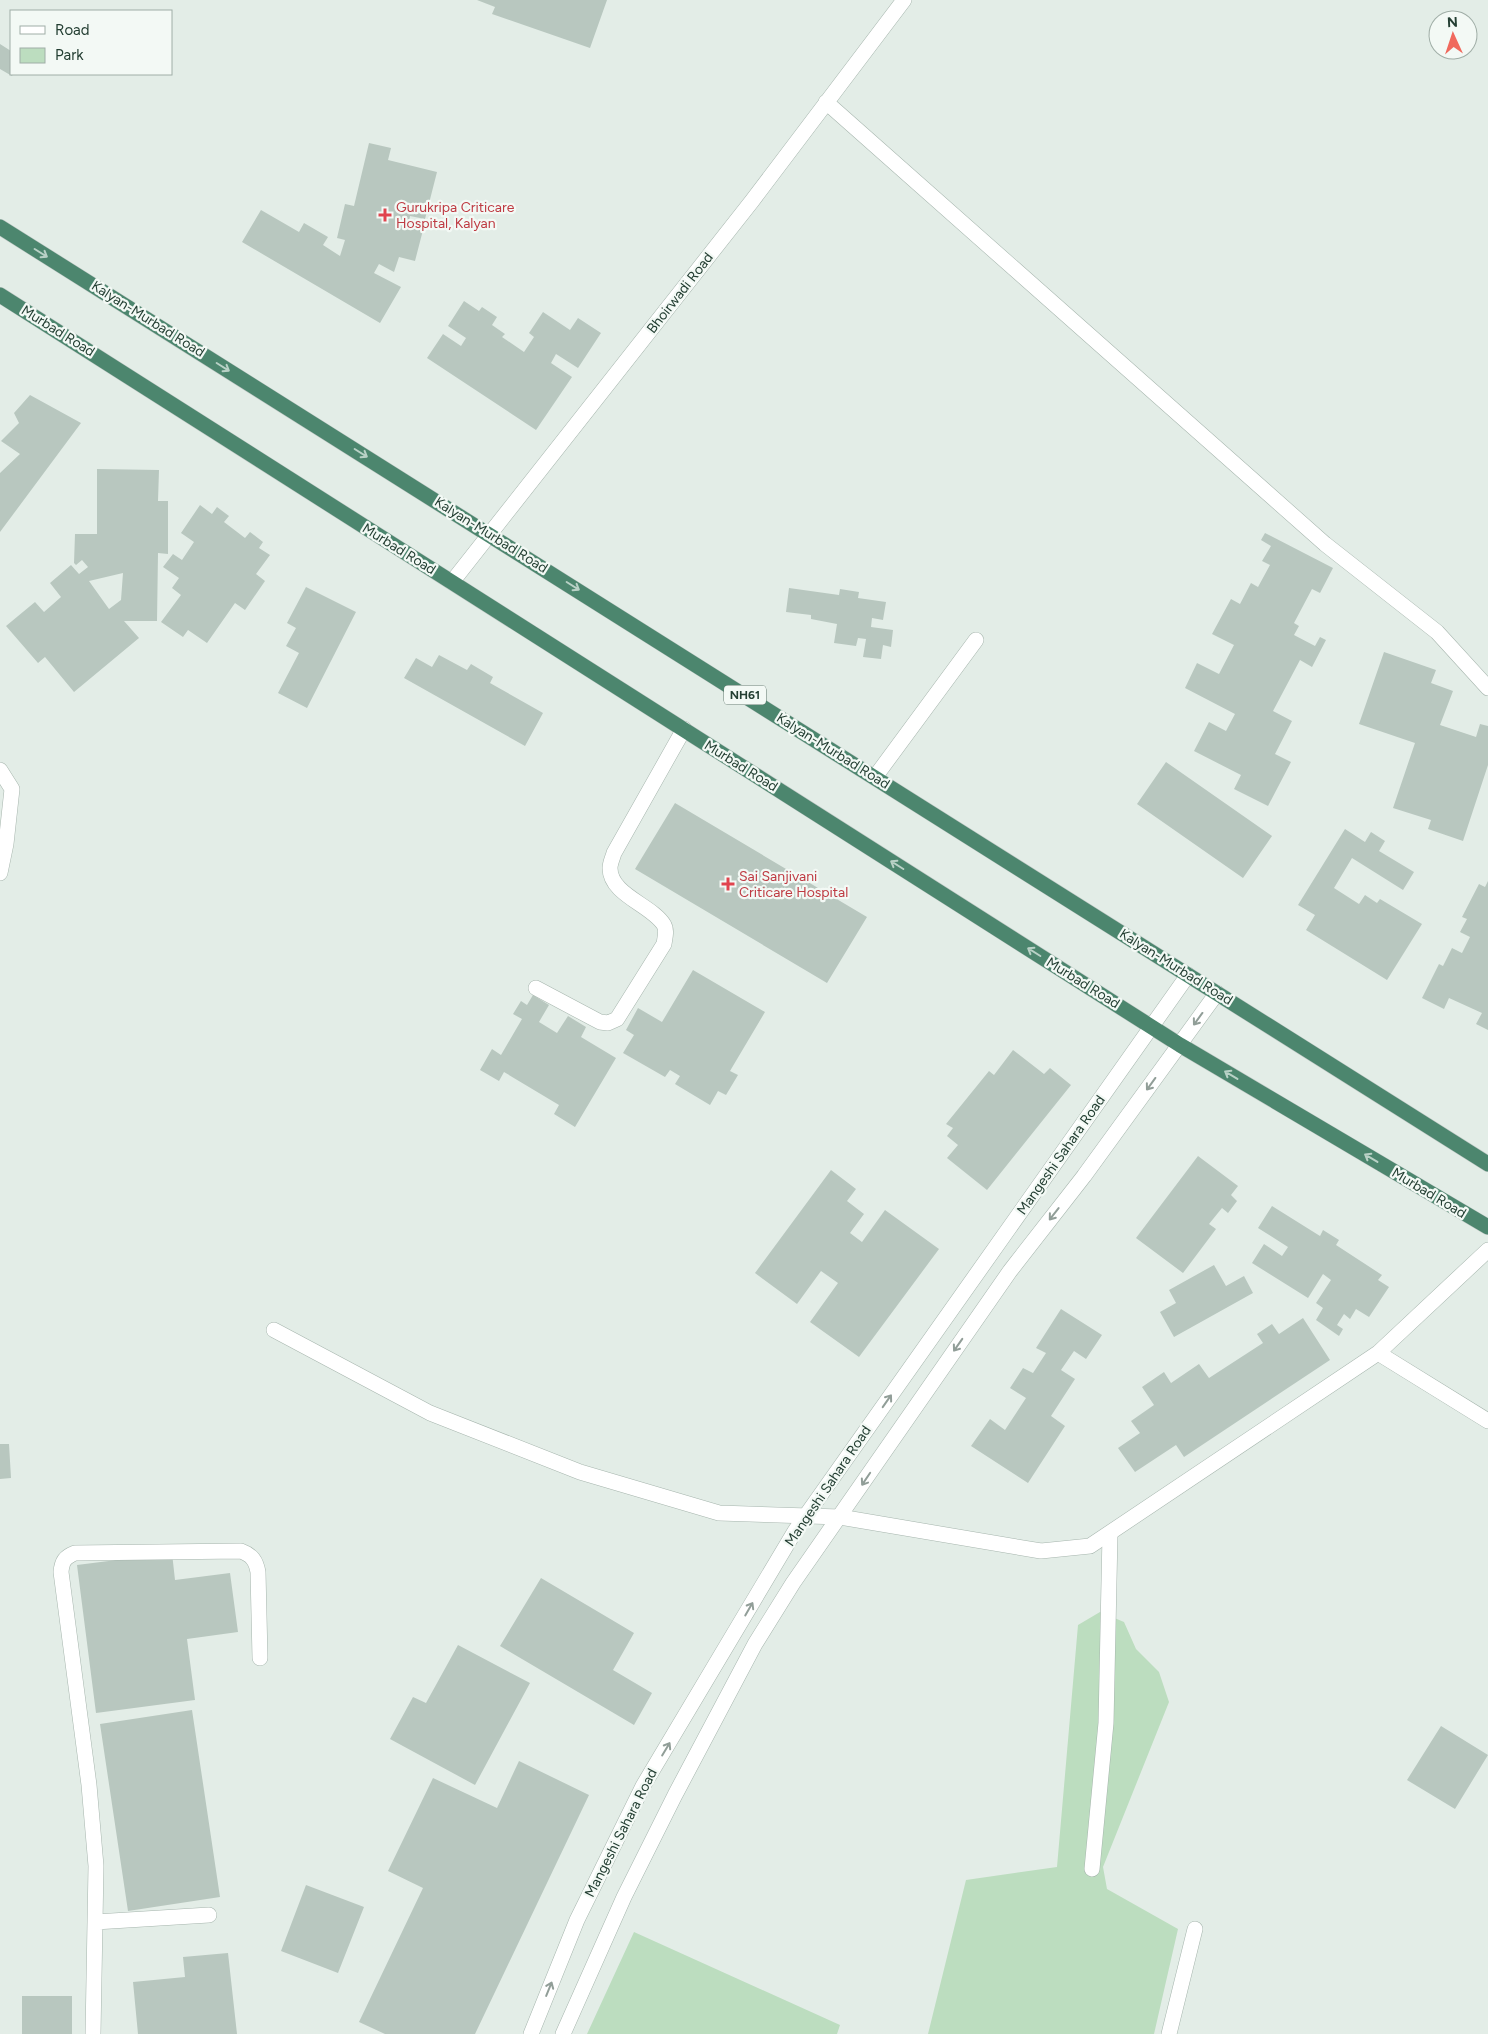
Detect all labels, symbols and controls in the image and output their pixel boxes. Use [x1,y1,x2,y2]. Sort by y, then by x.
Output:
legend [10,10,172,75]
north arrow [1428,10,1478,60]
text: N [1446,14,1458,31]
text: Road [55,21,90,39]
text: Park [55,46,84,64]
place label: Gurukripa Criticare Hospital, Kalyan [396,199,515,232]
marker: Gurukripa Criticare Hospital, Kalyan [378,208,392,222]
one-way arrow [34,248,48,258]
street label: Bhoirwadi Road [643,249,717,337]
street label: Kalyan-Murbad Road [88,277,208,361]
street label: Murbad Road [18,302,98,360]
one-way arrow [216,362,230,372]
one-way arrow [354,448,368,459]
street label: Kalyan-Murbad Road [431,493,551,577]
street label: Murbad Road [359,520,439,578]
one-way arrow [565,582,579,592]
road number: NH61 [724,686,766,704]
street label: Kalyan-Murbad Road [773,709,893,793]
street label: Murbad Road [701,737,781,795]
one-way arrow [890,859,904,869]
place label: Sai Sanjivani Criticare Hospital [739,868,848,901]
marker: Sai Sanjivani Criticare Hospital [721,877,735,891]
street label: Kalyan-Murbad Road [1116,925,1236,1009]
one-way arrow [1027,946,1041,957]
street label: Murbad Road [1043,954,1123,1012]
one-way arrow [1193,1012,1203,1026]
one-way arrow [1224,1070,1239,1079]
one-way arrow [1146,1077,1156,1091]
street label: Mangeshi Sahara Road [1013,1092,1109,1218]
one-way arrow [1364,1152,1378,1162]
street label: Murbad Road [1389,1164,1469,1222]
one-way arrow [1049,1208,1060,1221]
one-way arrow [953,1338,963,1352]
one-way arrow [882,1394,892,1408]
street label: Mangeshi Sahara Road [781,1422,875,1550]
one-way arrow [861,1472,871,1486]
one-way arrow [745,1603,755,1617]
one-way arrow [661,1742,671,1756]
street label: Mangeshi Sahara Road [581,1766,661,1900]
one-way arrow [545,1982,554,1997]

